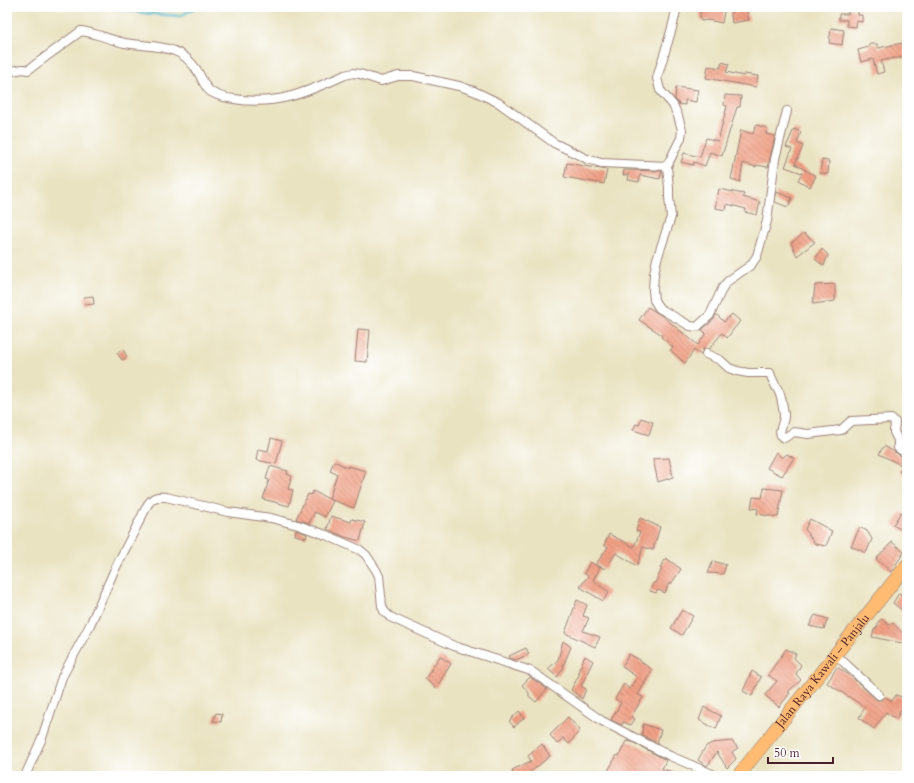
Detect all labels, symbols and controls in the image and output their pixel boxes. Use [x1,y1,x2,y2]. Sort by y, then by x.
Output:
street label: Jalan Raya Kawali – Panjalu [771,610,873,732]
scale bar [768,739,833,765]
text: 50 m [774,745,801,761]

